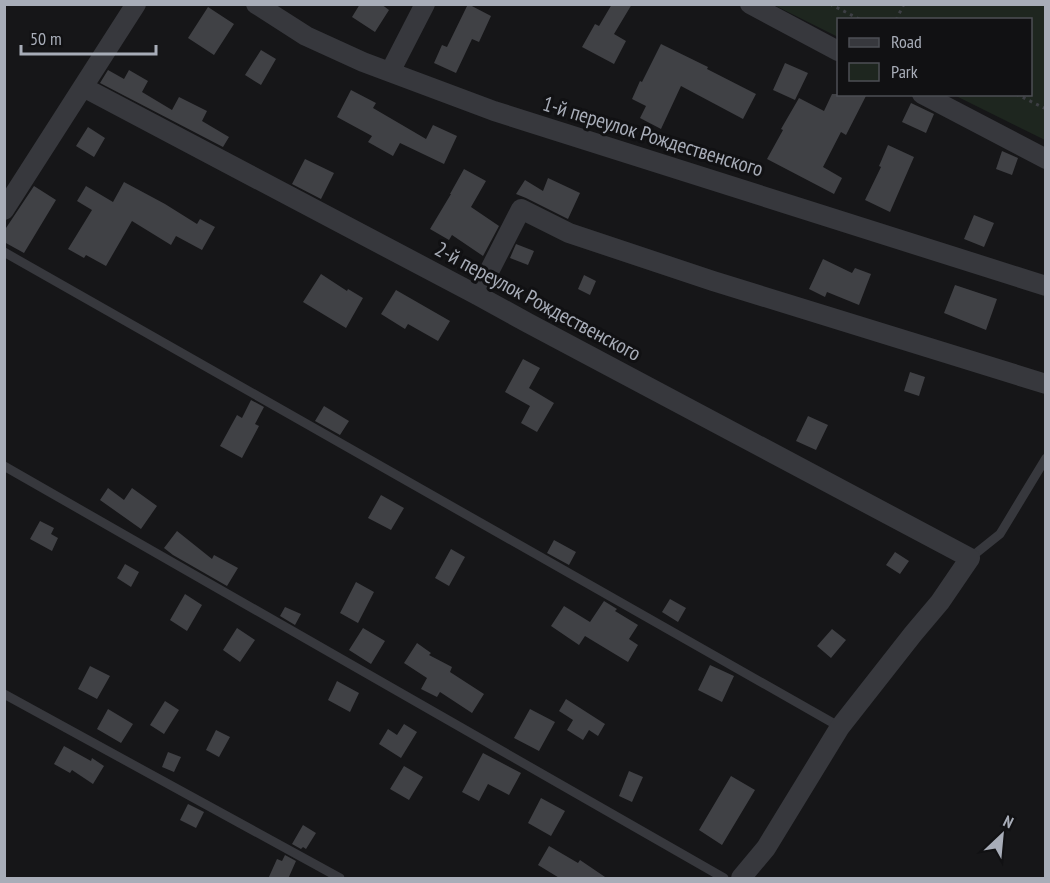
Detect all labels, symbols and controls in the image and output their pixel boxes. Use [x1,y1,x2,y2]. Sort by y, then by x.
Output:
scale bar [21,18,156,56]
legend [837,18,1032,96]
text: 50 m [30,27,62,50]
text: Road [891,30,922,53]
text: Park [891,60,918,83]
street label: 1-й переулок Рождественского [539,90,767,182]
street label: 2-й переулок Рождественского [430,235,646,367]
north arrow [972,805,1032,865]
text: N [1000,811,1017,832]

